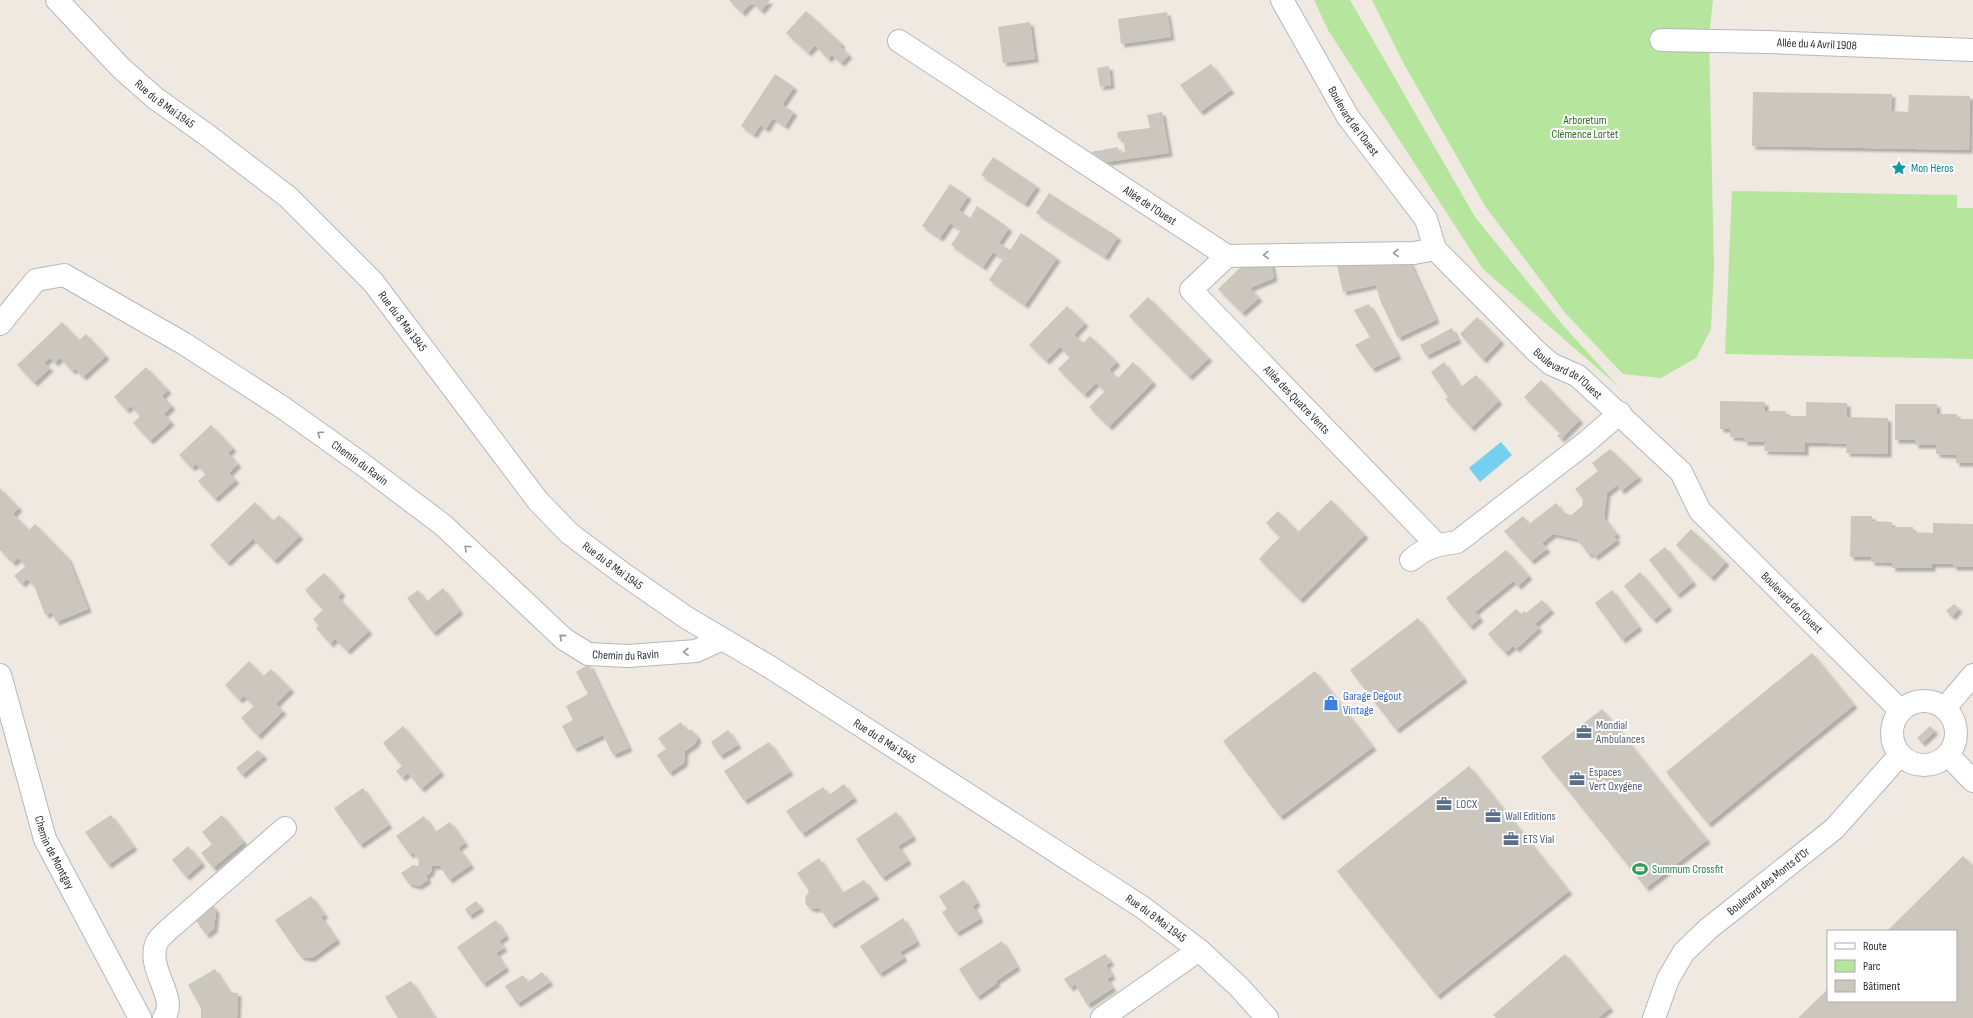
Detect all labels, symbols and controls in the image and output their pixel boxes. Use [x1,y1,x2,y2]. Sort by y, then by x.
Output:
street label: Allée du 4 Avril 1908 [1776,35,1857,53]
street label: Rue du 8 Mai 1945 [132,76,198,132]
street label: Boulevard de l'Ouest [1325,84,1383,159]
park label: Arboretum Clémence Lortet [1552,113,1619,142]
place icon: Mon Héros [1890,159,1908,177]
place label: Mon Héros [1911,161,1954,176]
street label: Allée de l'Ouest [1119,182,1180,229]
one-way arrow [1393,249,1399,257]
one-way arrow [1263,251,1269,259]
street label: Rue du 8 Mai 1945 [375,288,430,355]
street label: Boulevard de l'Ouest [1530,345,1606,403]
street label: Allée des Quatre Vents [1260,362,1333,437]
one-way arrow [317,431,324,439]
street label: Chemin du Ravin [328,437,391,489]
street label: Rue du 8 Mai 1945 [579,538,646,593]
one-way arrow [464,545,472,553]
street label: Boulevard de l'Ouest [1758,569,1826,637]
one-way arrow [559,634,566,641]
street label: Chemin du Ravin [592,646,659,664]
one-way arrow [683,648,689,657]
place label: Garage Degout Vintage [1343,689,1402,718]
shop icon: Garage Degout Vintage [1322,694,1340,712]
street label: Rue du 8 Mai 1945 [851,715,919,767]
place label: Mondial Ambulances [1595,718,1645,747]
office icon: Mondial Ambulances [1575,723,1593,741]
place label: Espaces Vert Oxygène [1589,765,1643,794]
office icon: Espaces Vert Oxygène [1568,770,1586,788]
office icon: LOCX [1435,795,1453,813]
place label: LOCX [1456,797,1478,812]
office icon: Wall Editions [1484,807,1502,825]
place label: Wall Editions [1505,809,1556,824]
street label: Chemin de Montgay [31,814,78,892]
office icon: ETS Vial [1502,830,1520,848]
place label: ETS Vial [1523,832,1554,847]
street label: Boulevard des Monts d'Or [1724,844,1813,918]
sports icon: Summum Crossfit [1631,860,1649,878]
place label: Summum Crossfit [1652,862,1724,877]
street label: Rue du 8 Mai 1945 [1123,891,1190,946]
legend [1827,930,1957,1002]
text: Route [1863,939,1887,954]
text: Parc [1863,959,1881,974]
text: Bâtiment [1863,979,1901,994]

